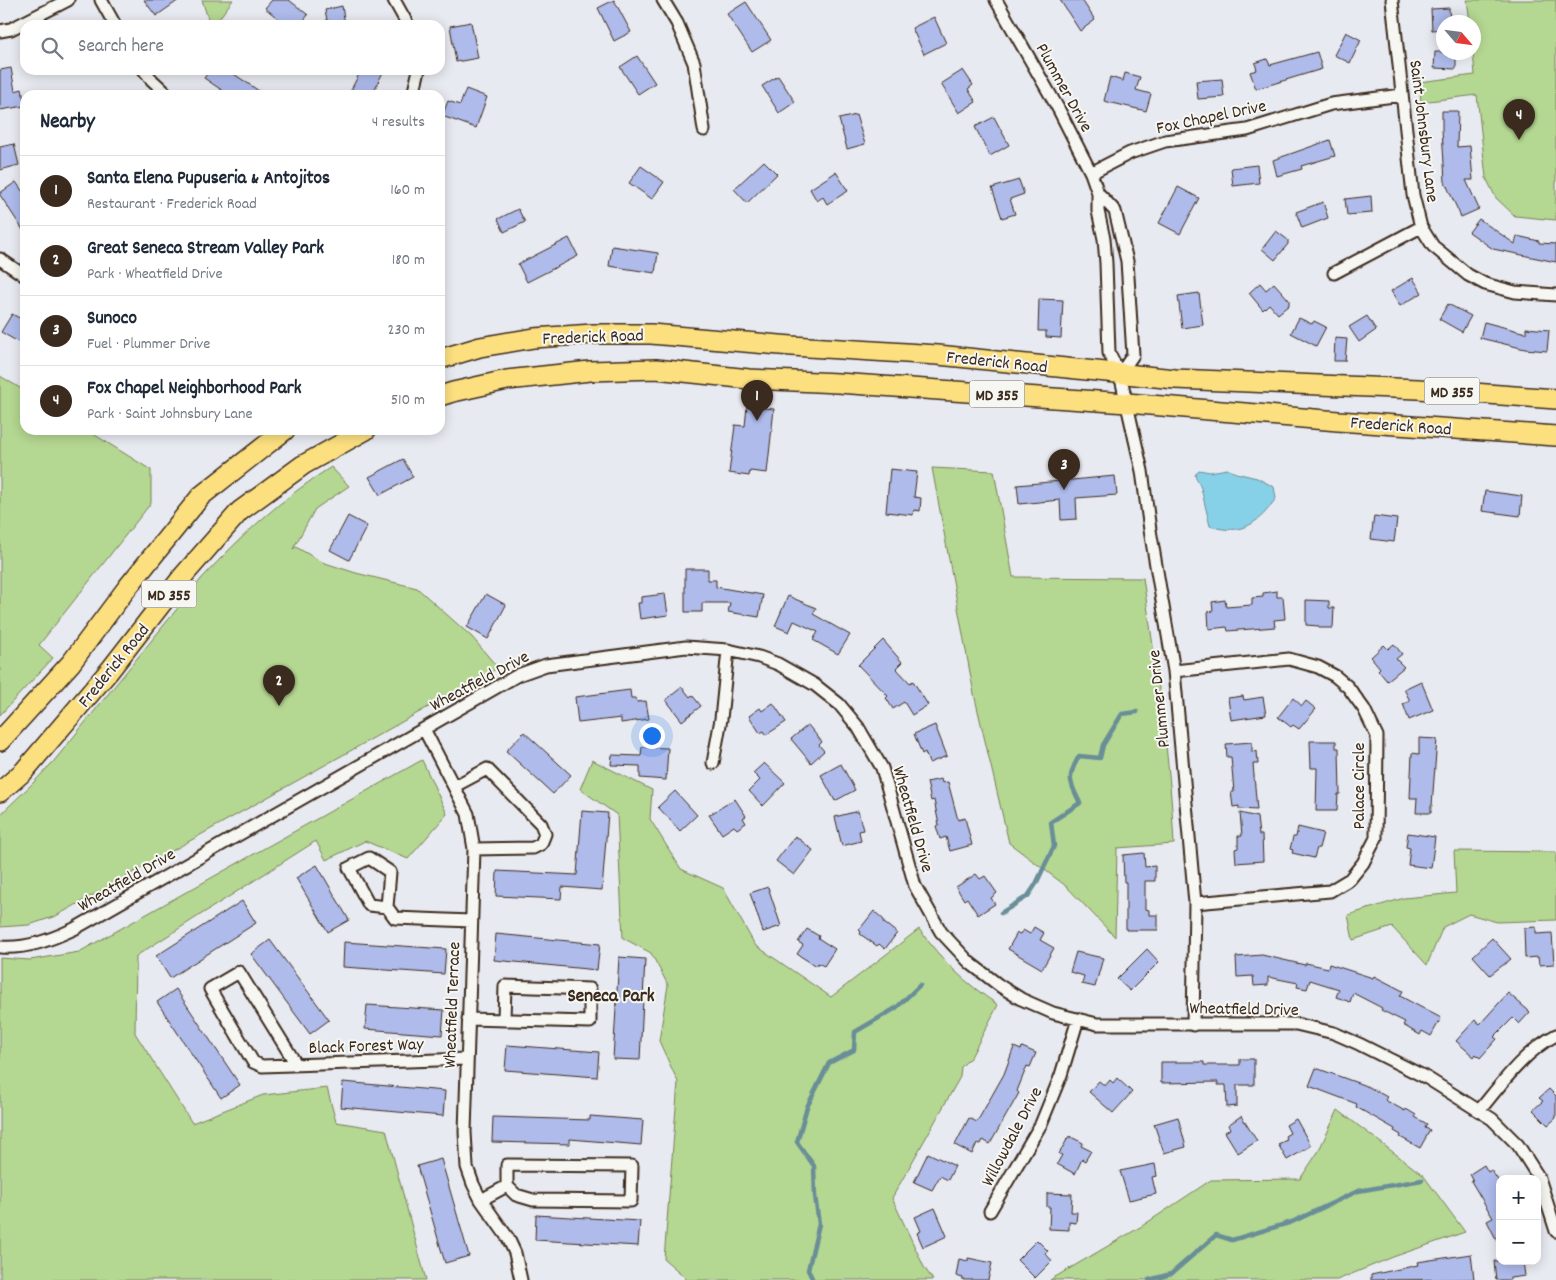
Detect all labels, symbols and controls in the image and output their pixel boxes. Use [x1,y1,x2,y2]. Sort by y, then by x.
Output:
north arrow [1436,15,1481,60]
search box [20,20,445,75]
icon: search [38,34,66,62]
text: Search here [78,34,164,61]
street label: Plummer Drive [1028,39,1098,137]
street label: Saint Johnsbury Lane [1401,59,1444,204]
street label: Fox Chapel Drive [1154,95,1269,142]
pin: 4 [1503,99,1535,140]
text: Nearby [40,108,95,138]
text: 4 results [372,111,425,134]
text: Santa Elena Pupuseria & Antojitos [87,166,330,193]
text: 1 [54,179,58,202]
text: 160 m [390,179,425,202]
text: Restaurant · Frederick Road [87,193,257,216]
text: Great Seneca Stream Valley Park [87,236,324,263]
text: 2 [53,249,60,272]
text: 180 m [392,249,425,272]
text: Park · Wheatfield Drive [87,263,222,286]
text: Sunoco [87,306,137,333]
text: 3 [52,319,60,342]
text: 230 m [388,319,425,342]
street label: Frederick Road [542,324,644,353]
text: Fuel · Plummer Drive [87,333,210,356]
street label: Frederick Road [945,346,1048,381]
text: Fox Chapel Neighborhood Park [87,376,302,403]
road number: MD 355 [1424,378,1480,404]
pin: 1 [741,380,773,421]
road number: MD 355 [970,380,1024,408]
text: 4 [53,389,59,412]
text: 510 m [391,389,425,412]
text: Park · Saint Johnsbury Lane [87,403,253,426]
street label: Frederick Road [1349,411,1452,443]
pin: 3 [1048,449,1080,490]
road number: MD 355 [142,580,196,608]
street label: Frederick Road [73,619,157,714]
street label: Wheatfield Drive [426,645,534,719]
street label: Plummer Drive [1143,648,1178,749]
pin: 2 [263,665,295,706]
your location [639,723,665,749]
street label: Palace Circle [1348,742,1373,829]
street label: Wheatfield Drive [885,764,939,876]
street label: Wheatfield Drive [74,843,181,919]
street label: Wheatfield Terrace [439,941,468,1069]
district label: Seneca Park [567,984,655,1011]
street label: Wheatfield Drive [1189,997,1299,1024]
street label: Black Forest Way [308,1033,425,1062]
street label: Willowdale Drive [976,1083,1050,1191]
map controls [1496,1175,1541,1265]
button: + [1496,1175,1541,1220]
button: − [1496,1220,1541,1265]

